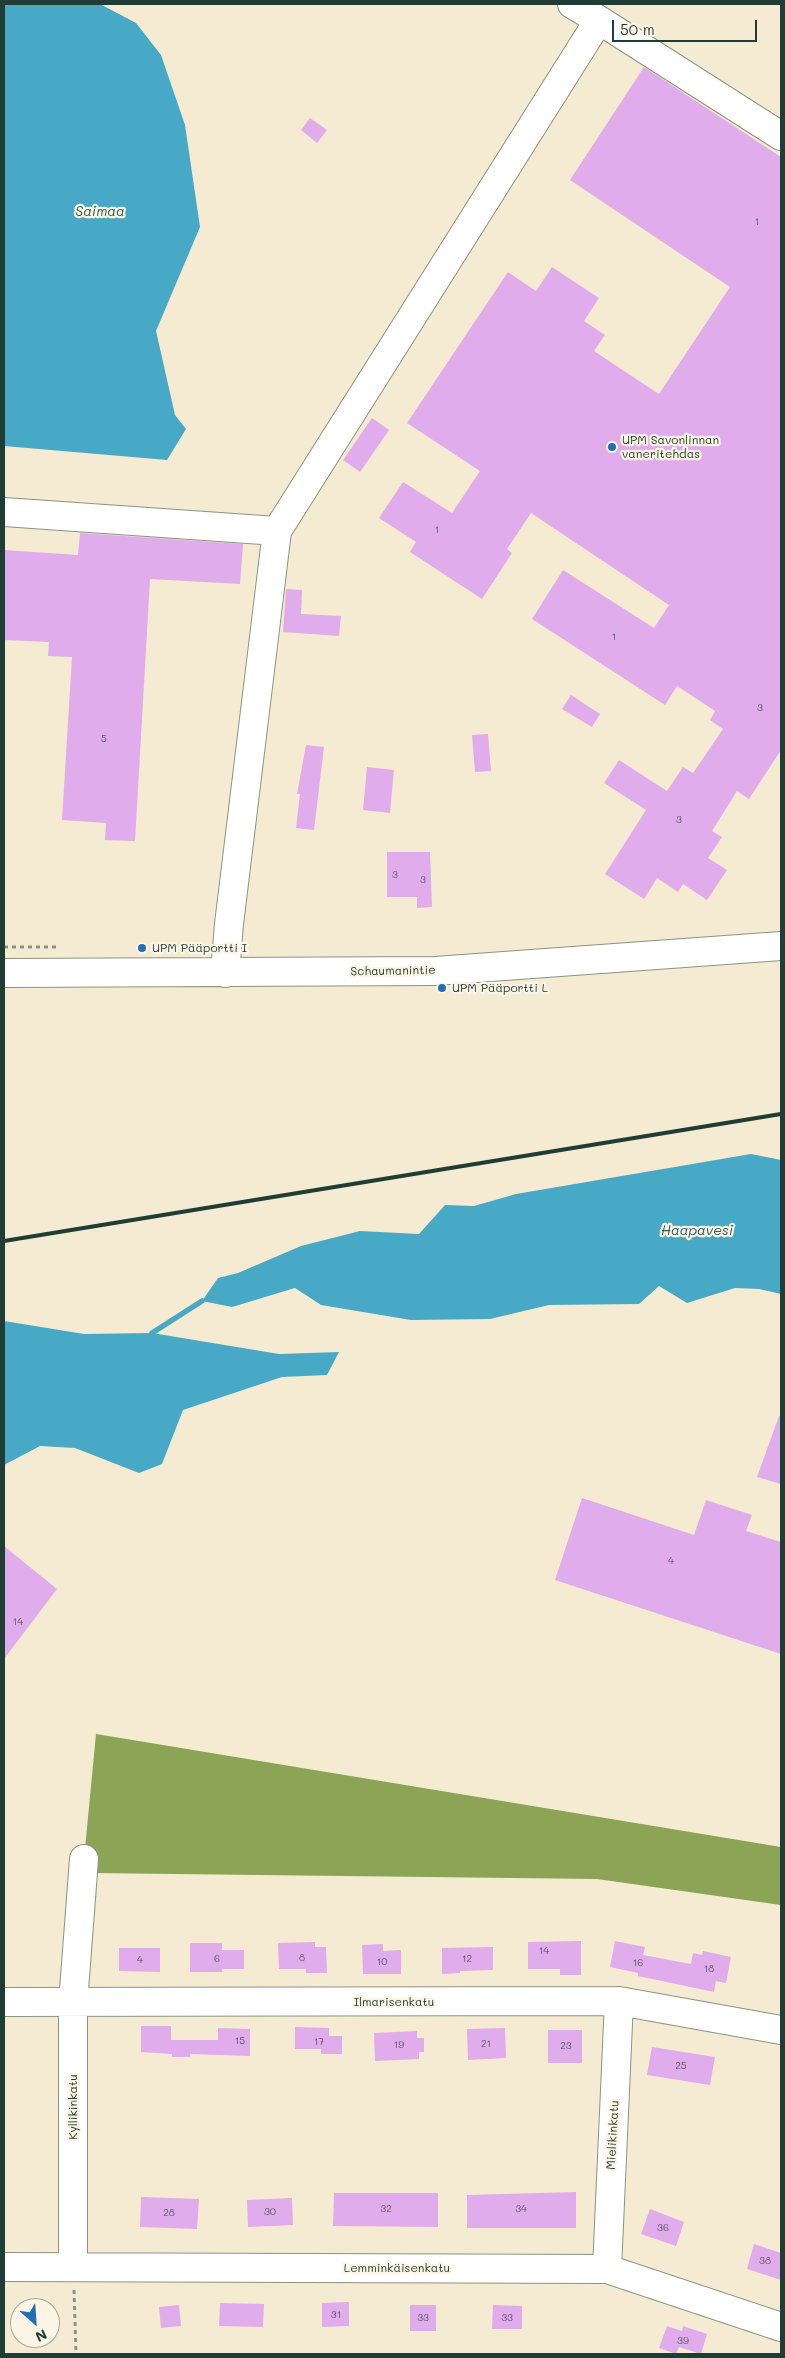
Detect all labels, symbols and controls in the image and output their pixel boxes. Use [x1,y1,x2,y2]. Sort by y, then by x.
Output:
scale bar [615,10,760,42]
text: 50 m [620,19,655,39]
water label: Saimaa [75,204,125,220]
house number: 1 [755,216,759,228]
place label: UPM Savonlinnan vaneritehdas [622,433,719,461]
marker: UPM Savonlinnan vaneritehdas [606,441,618,453]
house number: 1 [435,524,439,536]
house number: 1 [612,631,616,643]
house number: 3 [757,702,763,714]
house number: 5 [101,733,107,745]
house number: 3 [676,814,682,826]
house number: 3 [392,869,398,881]
house number: 3 [420,874,426,886]
place label: UPM Pääportti I [152,941,247,955]
marker: UPM Pääportti I [136,942,148,954]
street label: Schaumanintie [350,963,436,979]
place label: UPM Pääportti L [452,981,548,995]
marker: UPM Pääportti L [436,982,448,994]
water label: Haapavesi [661,1223,733,1239]
house number: 4 [668,1555,674,1567]
house number: 14 [13,1616,23,1628]
house number: 14 [539,1945,549,1957]
house number: 8 [299,1952,305,1964]
house number: 6 [214,1953,220,1965]
house number: 12 [462,1953,472,1965]
house number: 4 [137,1954,143,1966]
house number: 10 [377,1956,387,1968]
house number: 16 [633,1957,643,1969]
house number: 18 [704,1963,714,1975]
street label: Ilmarisenkatu [354,1995,434,2009]
house number: 15 [235,2035,245,2047]
house number: 17 [314,2036,324,2048]
house number: 21 [481,2038,491,2050]
house number: 19 [394,2039,404,2051]
house number: 23 [560,2040,572,2052]
house number: 25 [675,2060,687,2072]
street label: Kyllikinkatu [66,2074,80,2140]
street label: Mielikinkatu [604,2100,622,2170]
house number: 32 [380,2203,392,2215]
house number: 34 [515,2203,527,2215]
house number: 30 [264,2206,276,2218]
house number: 28 [163,2207,175,2219]
house number: 36 [657,2222,669,2234]
house number: 38 [759,2255,771,2267]
street label: Lemminkäisenkatu [344,2261,450,2275]
north arrow [10,2298,60,2348]
house number: 31 [331,2309,341,2321]
house number: 33 [417,2312,429,2324]
house number: 33 [501,2312,513,2324]
text: N [32,2325,50,2347]
house number: 39 [677,2335,689,2347]

